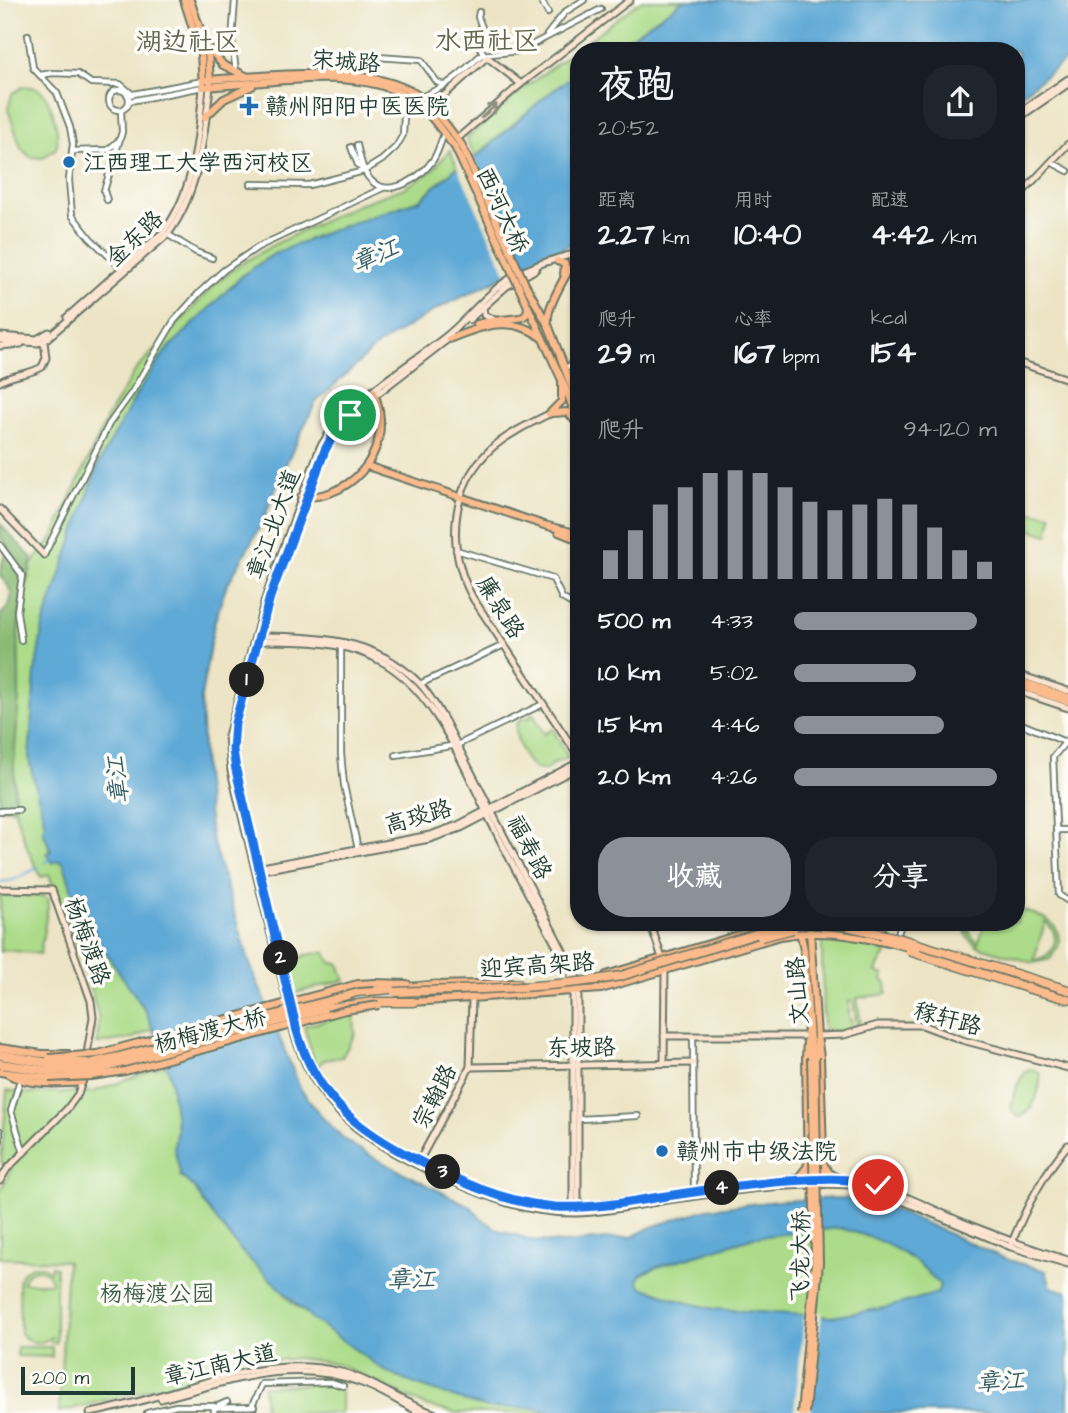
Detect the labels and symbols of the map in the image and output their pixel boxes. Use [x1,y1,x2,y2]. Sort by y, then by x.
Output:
district label: 水西社区 [435,23,539,59]
district label: 湖边社区 [136,24,240,60]
street label: 宋城路 [310,44,381,80]
place label: 赣州阳阳中医医院 [265,91,449,123]
marker: 赣州阳阳中医医院 [239,96,259,116]
one-way arrow [480,103,497,120]
place label: 江西理工大学西河校区 [83,147,313,179]
marker: 江西理工大学西河校区 [61,154,77,170]
street label: 西河大桥 [468,162,536,259]
street label: 金东路 [99,203,171,274]
water label: 章江 [347,231,405,281]
pin [320,385,380,445]
street label: 章江北大道 [239,465,309,584]
street label: 廉泉路 [468,570,532,645]
pin: 1 [230,662,264,698]
water label: 章江 [98,753,137,806]
street label: 高琰路 [381,792,456,842]
street label: 福寿路 [499,809,559,885]
street label: 杨梅渡路 [56,893,118,990]
pin: 2 [264,940,298,976]
street label: 迎宾高架路 [479,946,596,986]
street label: 文山路 [780,955,816,1026]
street label: 稼轩路 [910,995,985,1043]
street label: 杨梅渡大桥 [151,1001,270,1061]
street label: 东坡路 [546,1031,616,1065]
street label: 宗翰路 [405,1058,465,1134]
place label: 赣州市中级法院 [676,1136,837,1168]
marker: 赣州市中级法院 [654,1143,670,1159]
pin: 3 [426,1154,460,1190]
pin [848,1155,908,1215]
pin: 4 [704,1170,740,1206]
street label: 飞龙大桥 [784,1210,818,1302]
water label: 章江 [387,1263,436,1297]
park label: 杨梅渡公园 [100,1278,215,1310]
street label: 章江南大道 [161,1336,280,1393]
scale bar [21,1364,135,1396]
water label: 章江 [975,1364,1026,1400]

